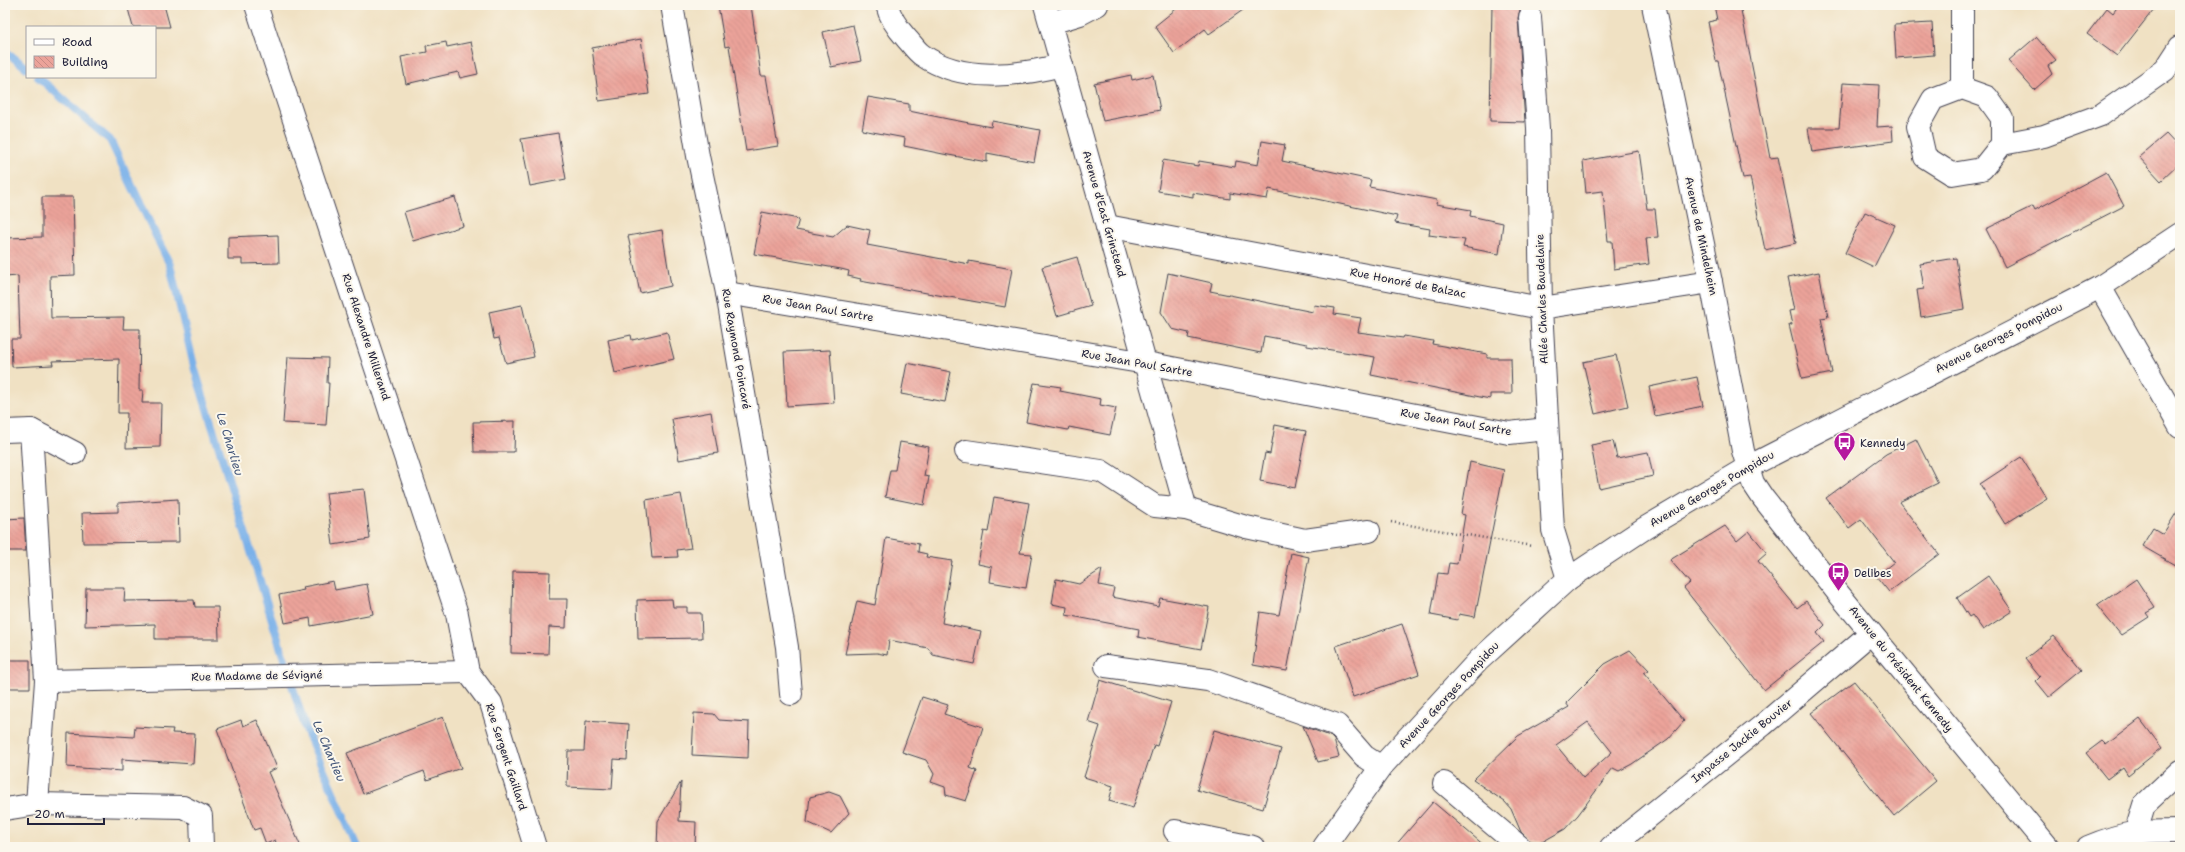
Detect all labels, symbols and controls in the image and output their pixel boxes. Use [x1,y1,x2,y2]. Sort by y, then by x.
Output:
legend [26,26,156,78]
text: Road [62,34,93,50]
text: Building [62,54,108,70]
street label: Avenue d'East Grinstead [1079,149,1129,279]
street label: Avenue de Mindelheim [1681,175,1721,297]
street label: Allée Charles Baudelaire [1532,234,1552,364]
street label: Rue Honoré de Balzac [1349,264,1468,302]
street label: Rue Alexandre Millerand [338,272,394,402]
street label: Rue Raymond Poincaré [718,287,754,411]
street label: Rue Jean Paul Sartre [761,291,875,325]
street label: Avenue Georges Pompidou [1933,299,2065,377]
street label: Rue Jean Paul Sartre [1080,346,1194,380]
street label: Rue Jean Paul Sartre [1399,405,1513,439]
water label: Le Charlieu [213,410,247,478]
bus stop icon: Kennedy [1832,430,1858,463]
place label: Kennedy [1860,436,1906,451]
street label: Avenue Georges Pompidou [1647,447,1777,531]
bus stop icon: Delibes [1825,560,1851,593]
place label: Delibes [1854,566,1891,581]
street label: Avenue du Président Kennedy [1845,603,1957,735]
street label: Avenue Georges Pompidou [1395,638,1503,752]
street label: Rue Madame de Sévigné [191,667,323,685]
street label: Impasse Jackie Bouvier [1688,696,1796,786]
street label: Rue Sergent Gaillard [482,702,530,812]
water label: Le Charlieu [309,718,349,784]
scale bar [28,800,104,826]
text: 20 m [34,806,65,822]

